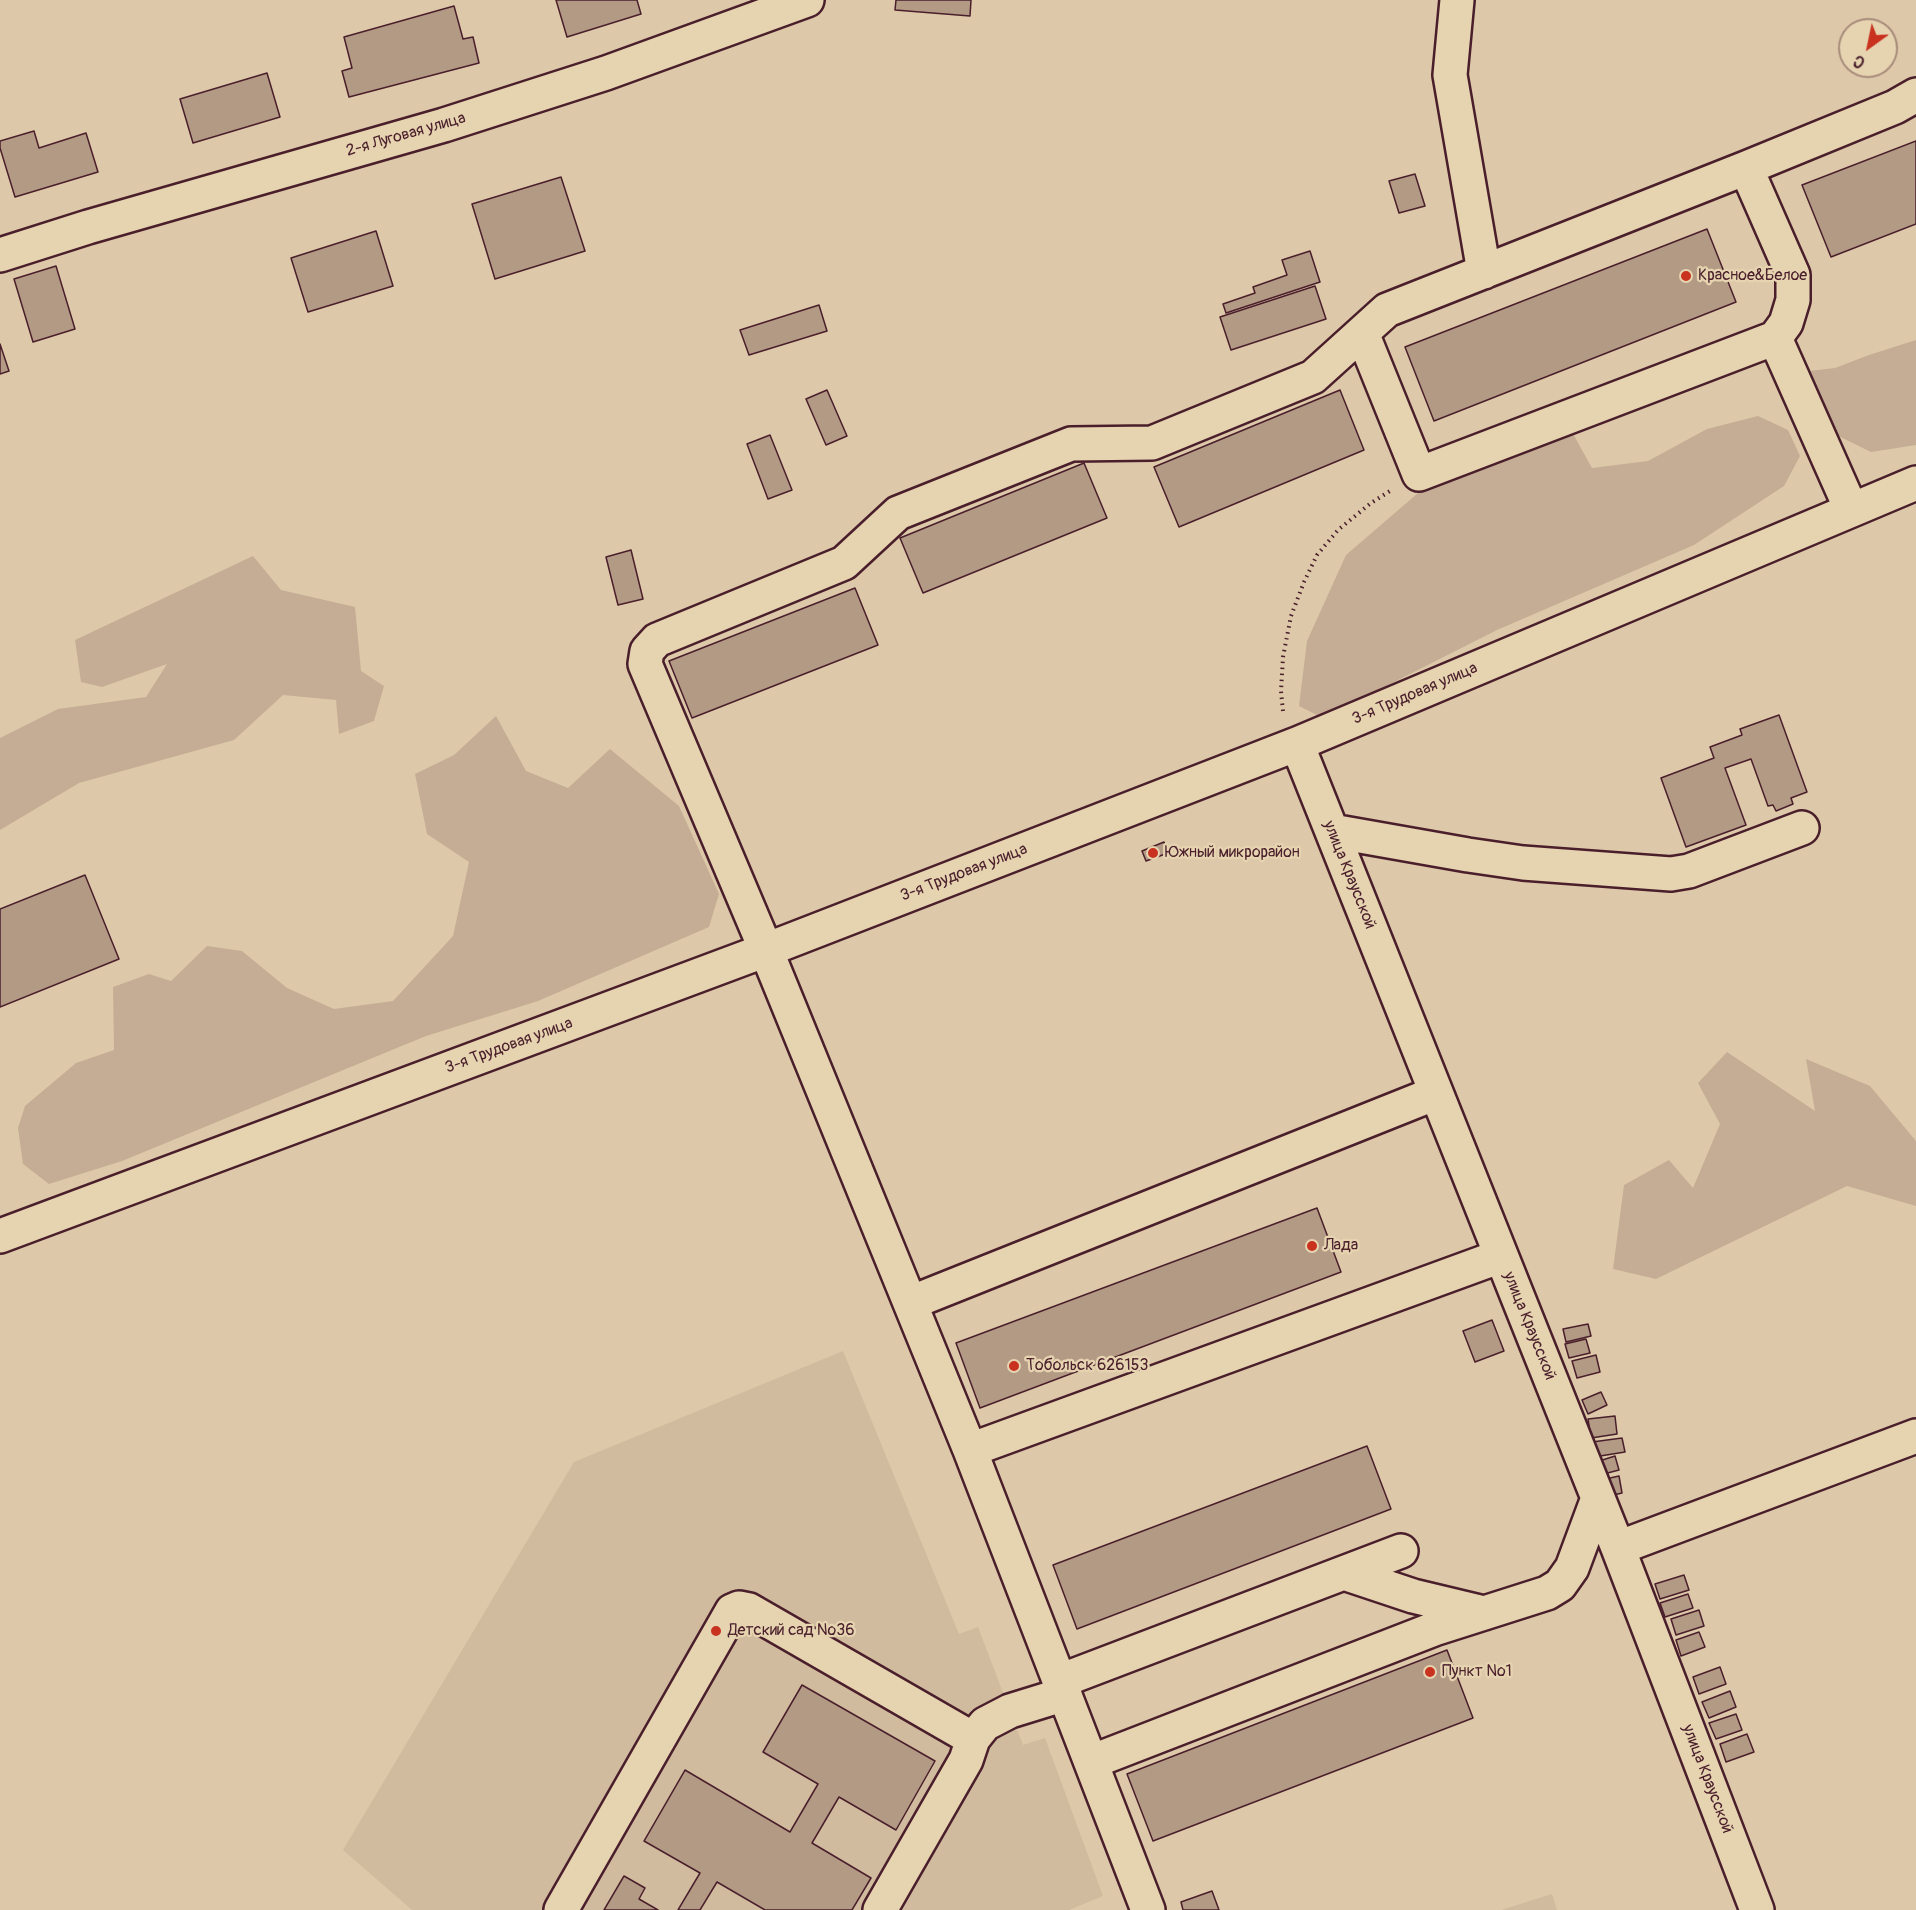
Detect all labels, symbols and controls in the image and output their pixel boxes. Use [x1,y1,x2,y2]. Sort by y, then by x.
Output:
north arrow [1838,18,1898,78]
text: С [1850,50,1869,72]
street label: 2-я Луговая улица [344,109,468,161]
place label: Красное&Белое [1698,266,1807,286]
marker: Красное&Белое [1679,269,1693,283]
street label: 3-я Трудовая улица [1349,659,1481,729]
street label: улица Краусской [1319,818,1379,932]
street label: 3-я Трудовая улица [898,840,1030,906]
place label: Южный микрорайон [1165,843,1300,863]
marker: Южный микрорайон [1146,846,1160,860]
street label: 3-я Трудовая улица [443,1014,575,1078]
place label: Лада [1324,1236,1358,1256]
marker: Лада [1305,1239,1319,1253]
street label: улица Краусской [1499,1269,1559,1383]
place label: Тобольск 626153 [1026,1356,1148,1376]
marker: Тобольск 626153 [1007,1359,1021,1373]
place label: Детский сад №36 [728,1621,854,1641]
marker: Детский сад №36 [709,1624,723,1638]
place label: Пункт №1 [1442,1662,1512,1682]
marker: Пункт №1 [1423,1665,1437,1679]
street label: улица Краусской [1677,1722,1737,1836]

